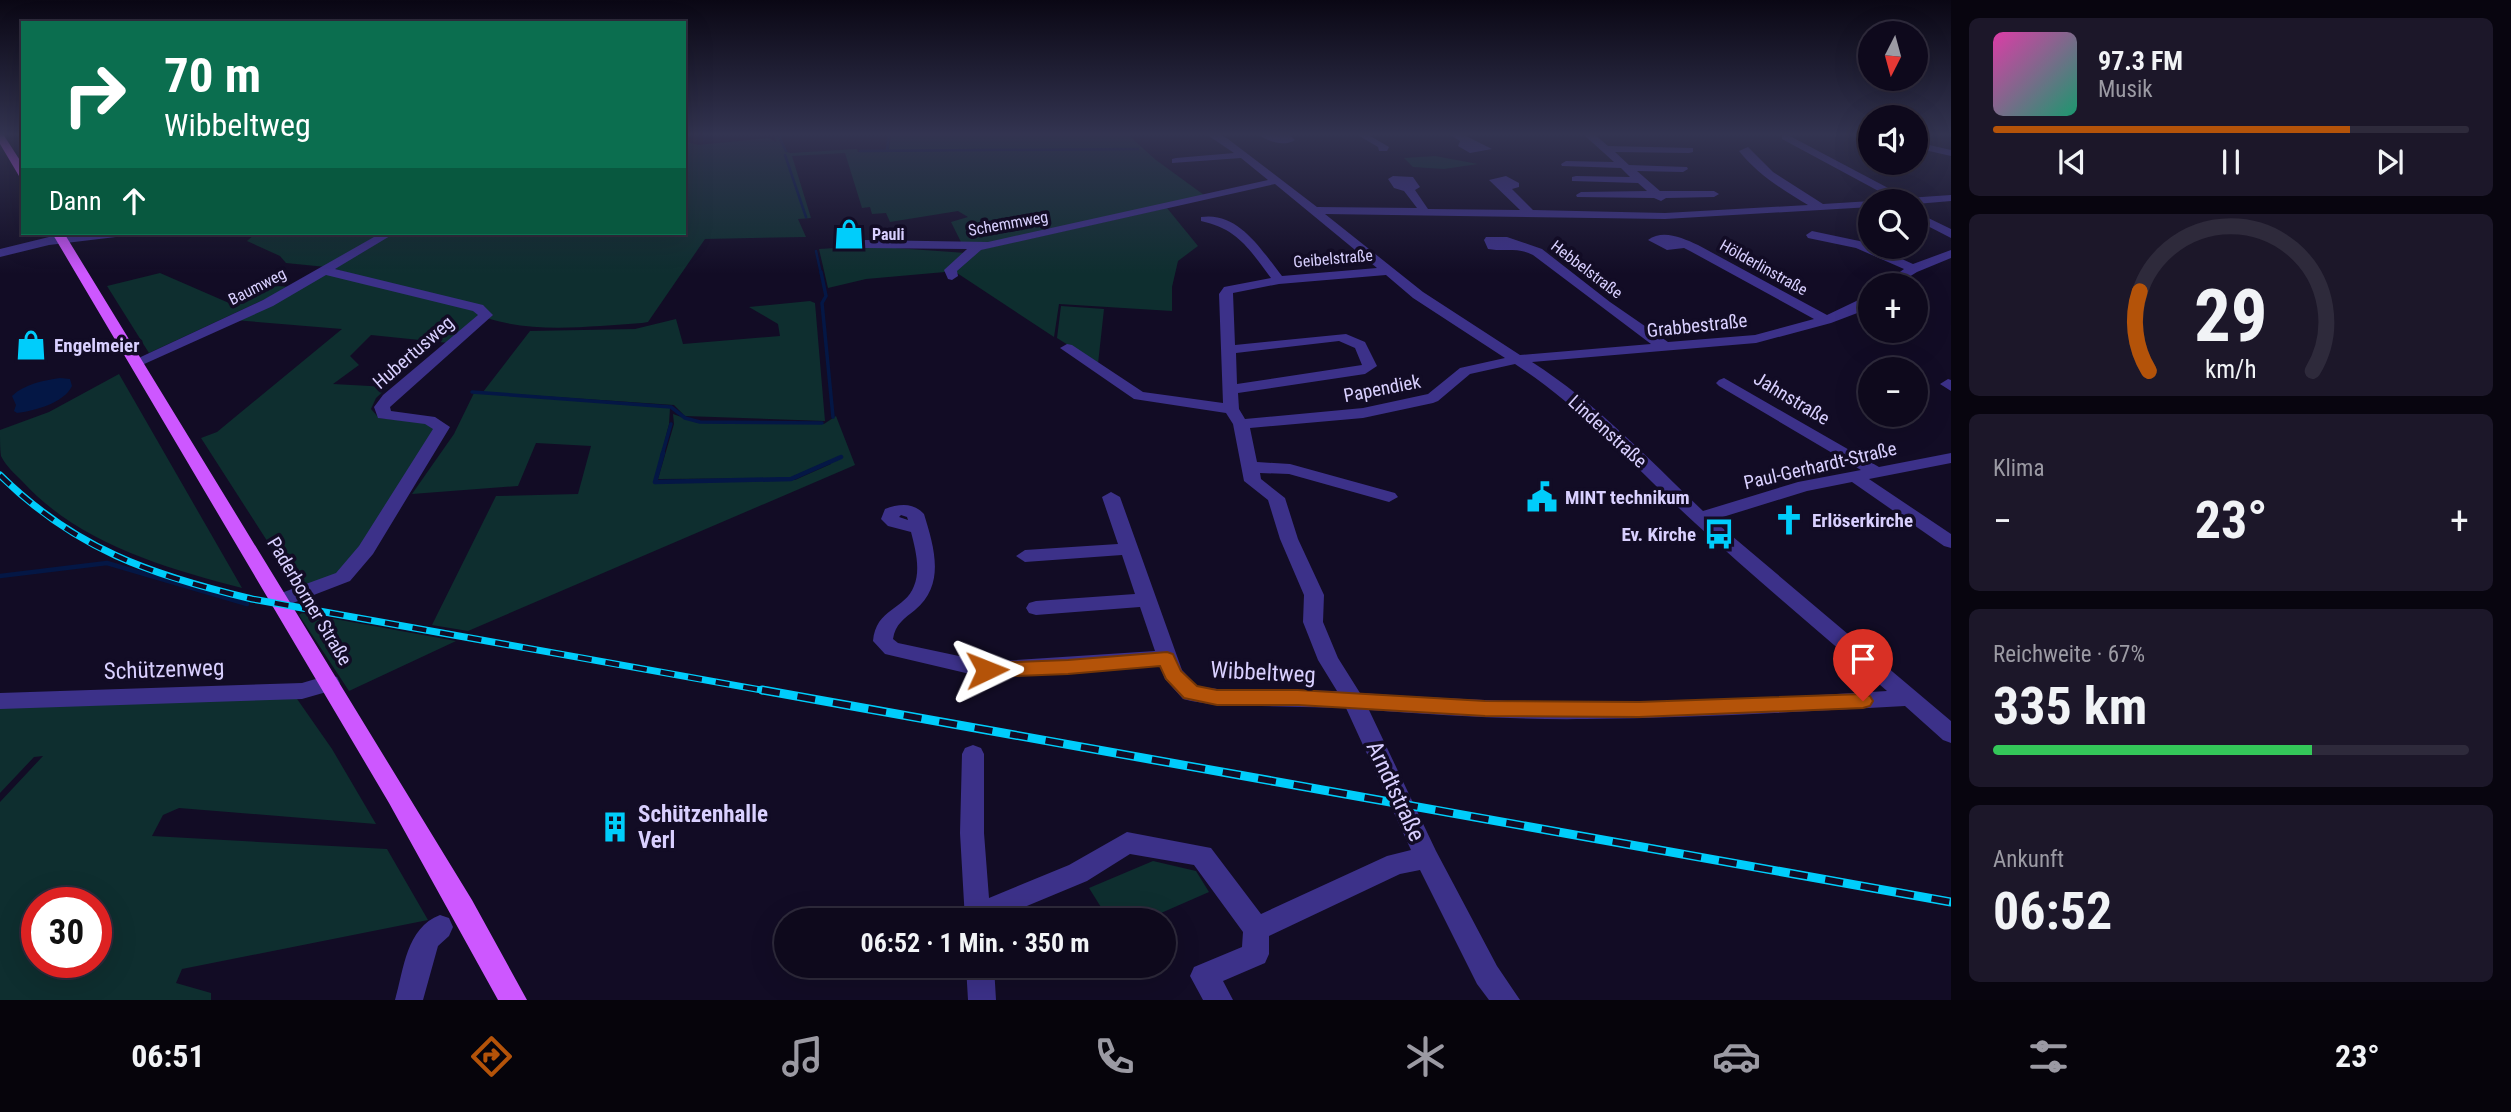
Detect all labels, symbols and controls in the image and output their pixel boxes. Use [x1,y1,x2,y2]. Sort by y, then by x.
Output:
north arrow [1858,21,1928,91]
map controls [1858,21,1928,427]
text: 97.3 FM [2098,46,2183,76]
text: 70 m [164,47,261,104]
icon: right [49,49,140,140]
text: Musik [2098,76,2153,103]
button: sound [1858,105,1928,175]
text: Wibbeltweg [164,106,311,144]
icon: previous [2053,143,2091,181]
icon: pause [2212,143,2250,181]
icon: next [2371,143,2409,181]
icon: ahead [115,182,153,220]
text: Dann [49,186,101,216]
button: search [1858,189,1928,259]
street label: Schemmweg [967,207,1050,240]
shop icon: Pauli [832,217,866,251]
place label: Pauli [872,225,904,244]
street label: Hebbelstraße [1547,236,1626,302]
street label: Hölderlinstraße [1717,236,1811,299]
street label: Geibelstraße [1292,246,1374,271]
street label: Baumweg [225,264,289,309]
button: + [1858,273,1928,343]
text: 29 [2194,273,2268,359]
street label: Grabbestraße [1646,309,1749,342]
street label: Hubertusweg [368,311,458,394]
shop icon: Engelmeier [14,328,48,362]
place label: Engelmeier [54,334,139,357]
text: km/h [2205,354,2257,383]
button: − [1858,357,1928,427]
street label: Jahnstraße [1750,367,1834,430]
street label: Papendiek [1341,370,1423,407]
street label: Lindenstraße [1564,390,1652,473]
street label: Paul-Gerhardt-Straße [1741,437,1899,494]
text: Klima [1993,455,2044,482]
public building icon: MINT technikum [1525,480,1559,514]
place label: MINT technikum [1565,486,1690,509]
text: 23° [2195,490,2267,551]
text: − [1993,499,2012,543]
text: + [2450,499,2469,543]
church icon: Erlöserkirche [1772,503,1806,537]
place label: Erlöserkirche [1812,509,1913,532]
bus stop icon: Ev. Kirche [1702,517,1736,551]
place label: Ev. Kirche [1621,523,1696,546]
street label: Paderborner Straße [262,533,357,670]
pin [1833,629,1893,701]
position arrow [950,633,1024,707]
icon: arrive [1844,640,1882,678]
text: Reichweite · 67% [1993,641,2145,668]
street label: Schützenweg [103,654,225,685]
street label: Wibbeltweg [1210,656,1316,689]
text: 335 km [1993,676,2147,737]
street label: Arndtstraße [1361,737,1430,846]
place label: Schützenhalle Verl [638,801,768,854]
building icon: Schützenhalle Verl [598,810,632,844]
text: Ankunft [1993,846,2064,873]
text: 06:52 [1993,881,2112,942]
speed limit sign: 30 [21,887,112,978]
text: 06:52 · 1 Min. · 350 m [861,928,1089,958]
icon: directions [467,1032,516,1081]
icon: music [778,1032,827,1081]
icon: phone [1090,1032,1139,1081]
icon: climate [1401,1032,1450,1081]
icon: car [1712,1032,1761,1081]
icon: filters [2024,1032,2073,1081]
text: 06:51 [131,1037,205,1075]
text: 23° [2335,1037,2380,1075]

